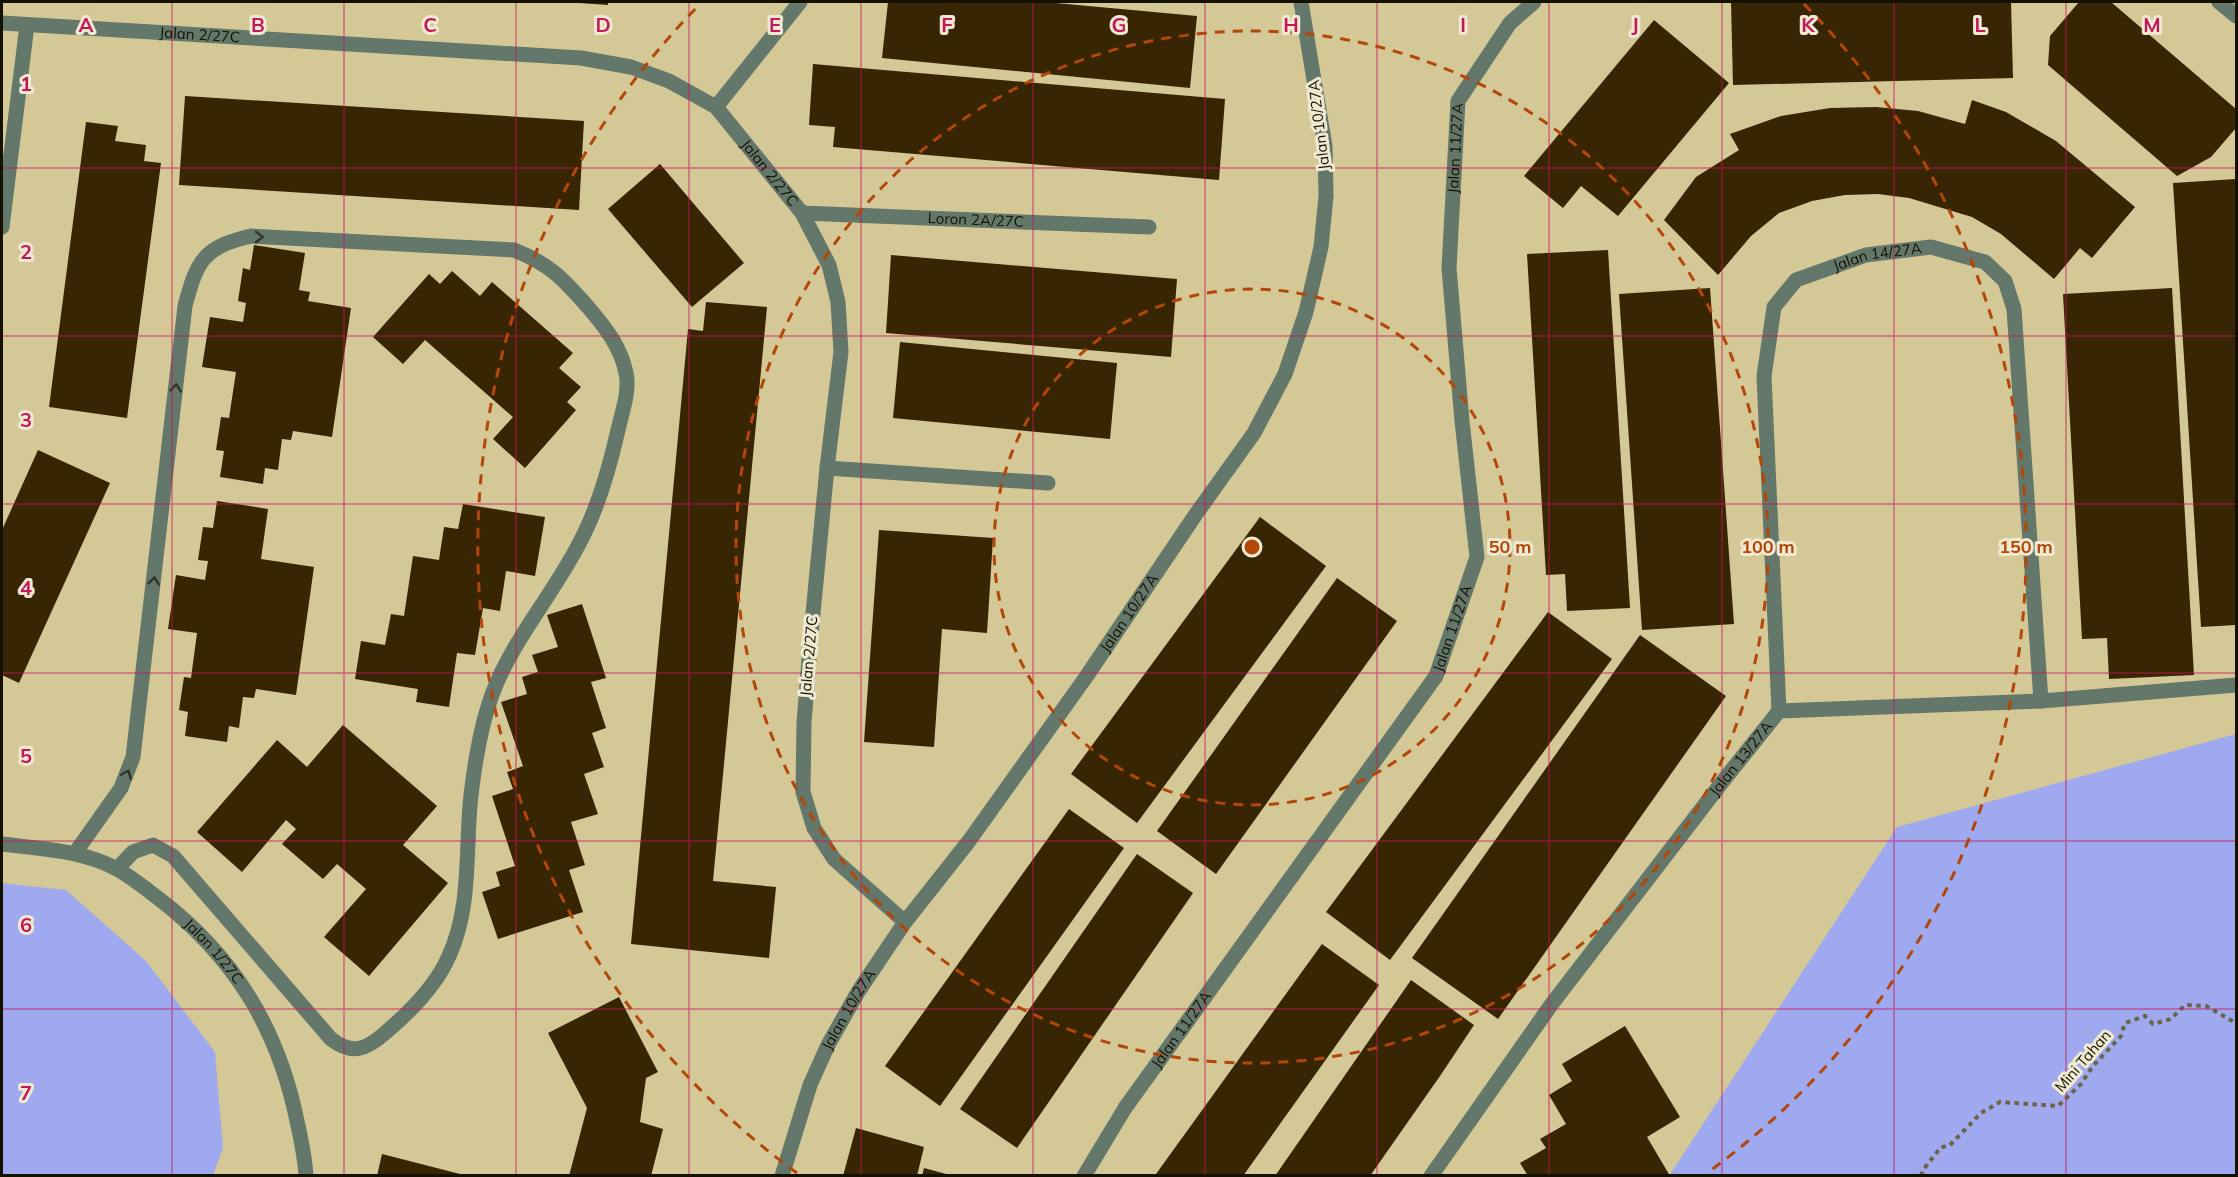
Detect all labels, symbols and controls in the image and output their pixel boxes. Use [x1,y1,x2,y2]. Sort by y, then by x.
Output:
text: A [79,12,94,37]
text: B [251,12,265,37]
text: C [423,12,437,37]
text: D [595,12,611,37]
text: E [769,12,781,37]
text: F [941,12,953,37]
text: G [1112,12,1126,37]
text: H [1283,12,1299,37]
text: I [1460,12,1466,37]
text: J [1631,12,1639,37]
text: K [1801,12,1815,37]
text: L [1974,12,1986,37]
text: M [2143,12,2161,37]
street label: Jalan 2/27C [159,23,241,46]
text: 1 [20,71,32,96]
street label: Jalan 10/27A [1304,79,1333,171]
street label: Jalan 11/27A [1443,102,1467,194]
street label: Jalan 2/27C [737,135,803,210]
street label: Loron 2A/27C [927,208,1024,231]
one-way arrow [254,231,263,243]
street label: Jalan 14/27A [1830,238,1923,275]
text: 2 [20,239,32,264]
one-way arrow [169,383,181,392]
text: 3 [20,407,32,432]
text: 50 m [1489,535,1531,558]
text: 100 m [1741,535,1795,558]
text: 150 m [1999,535,2053,558]
centre of rings [1242,537,1262,557]
street label: Jalan 10/27A [1095,570,1162,656]
text: 4 [20,575,32,600]
one-way arrow [147,577,159,586]
street label: Jalan 11/27A [1428,582,1476,674]
street label: Jalan 2/27C [796,615,821,697]
street label: Jalan 13/27A [1705,717,1776,800]
text: 5 [20,743,32,768]
one-way arrow [120,769,132,780]
text: 6 [20,912,32,937]
street label: Jalan 1/27C [180,914,248,987]
street label: Jalan 10/27A [817,965,880,1053]
street label: Jalan 11/27A [1147,987,1215,1072]
street label: Mini Tahan [2050,1026,2115,1096]
text: 7 [20,1080,32,1105]

